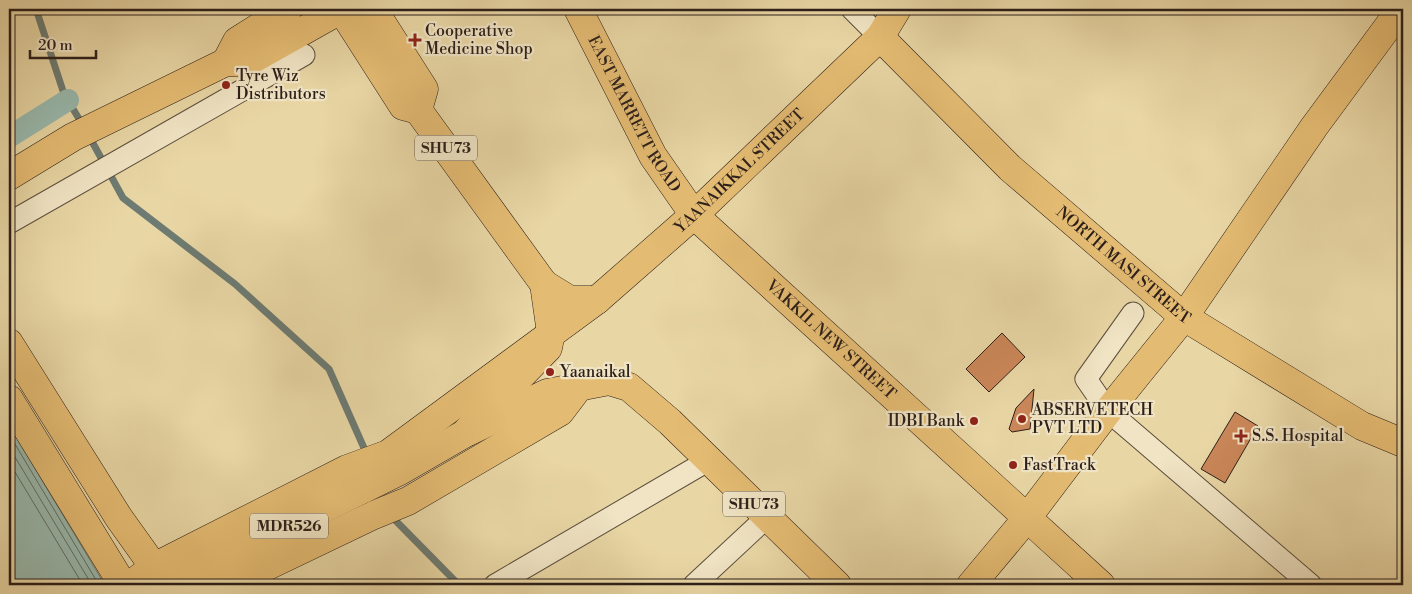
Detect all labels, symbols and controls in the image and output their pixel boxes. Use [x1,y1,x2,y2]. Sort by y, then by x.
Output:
place label: Cooperative Medicine Shop [425,21,533,59]
scale bar [30,28,96,60]
street label: EAST MARRETT ROAD [583,32,685,196]
marker: Cooperative Medicine Shop [409,34,421,46]
text: 20 m [38,36,73,55]
place label: Tyre Wiz Distributors [236,66,326,104]
marker: Tyre Wiz Distributors [220,79,232,91]
street label: YAANAIKKAL STREET [670,105,809,238]
road number: SHU73 [415,136,477,160]
street label: NORTH MASI STREET [1052,202,1194,329]
street label: VAKKIL NEW STREET [761,275,900,404]
place label: Yaanaikal [559,362,631,382]
marker: Yaanaikal [544,366,556,378]
place label: ABSERVETECH PVT LTD [1031,400,1153,438]
place label: IDBI Bank [888,411,966,431]
marker: ABSERVETECH PVT LTD [1016,413,1028,425]
marker: IDBI Bank [968,415,980,427]
place label: S.S. Hospital [1252,426,1344,446]
marker: S.S. Hospital [1234,429,1248,443]
place label: FastTrack [1023,455,1097,475]
marker: FastTrack [1007,459,1019,471]
road number: SHU73 [723,492,785,516]
road number: MDR526 [250,514,328,538]

